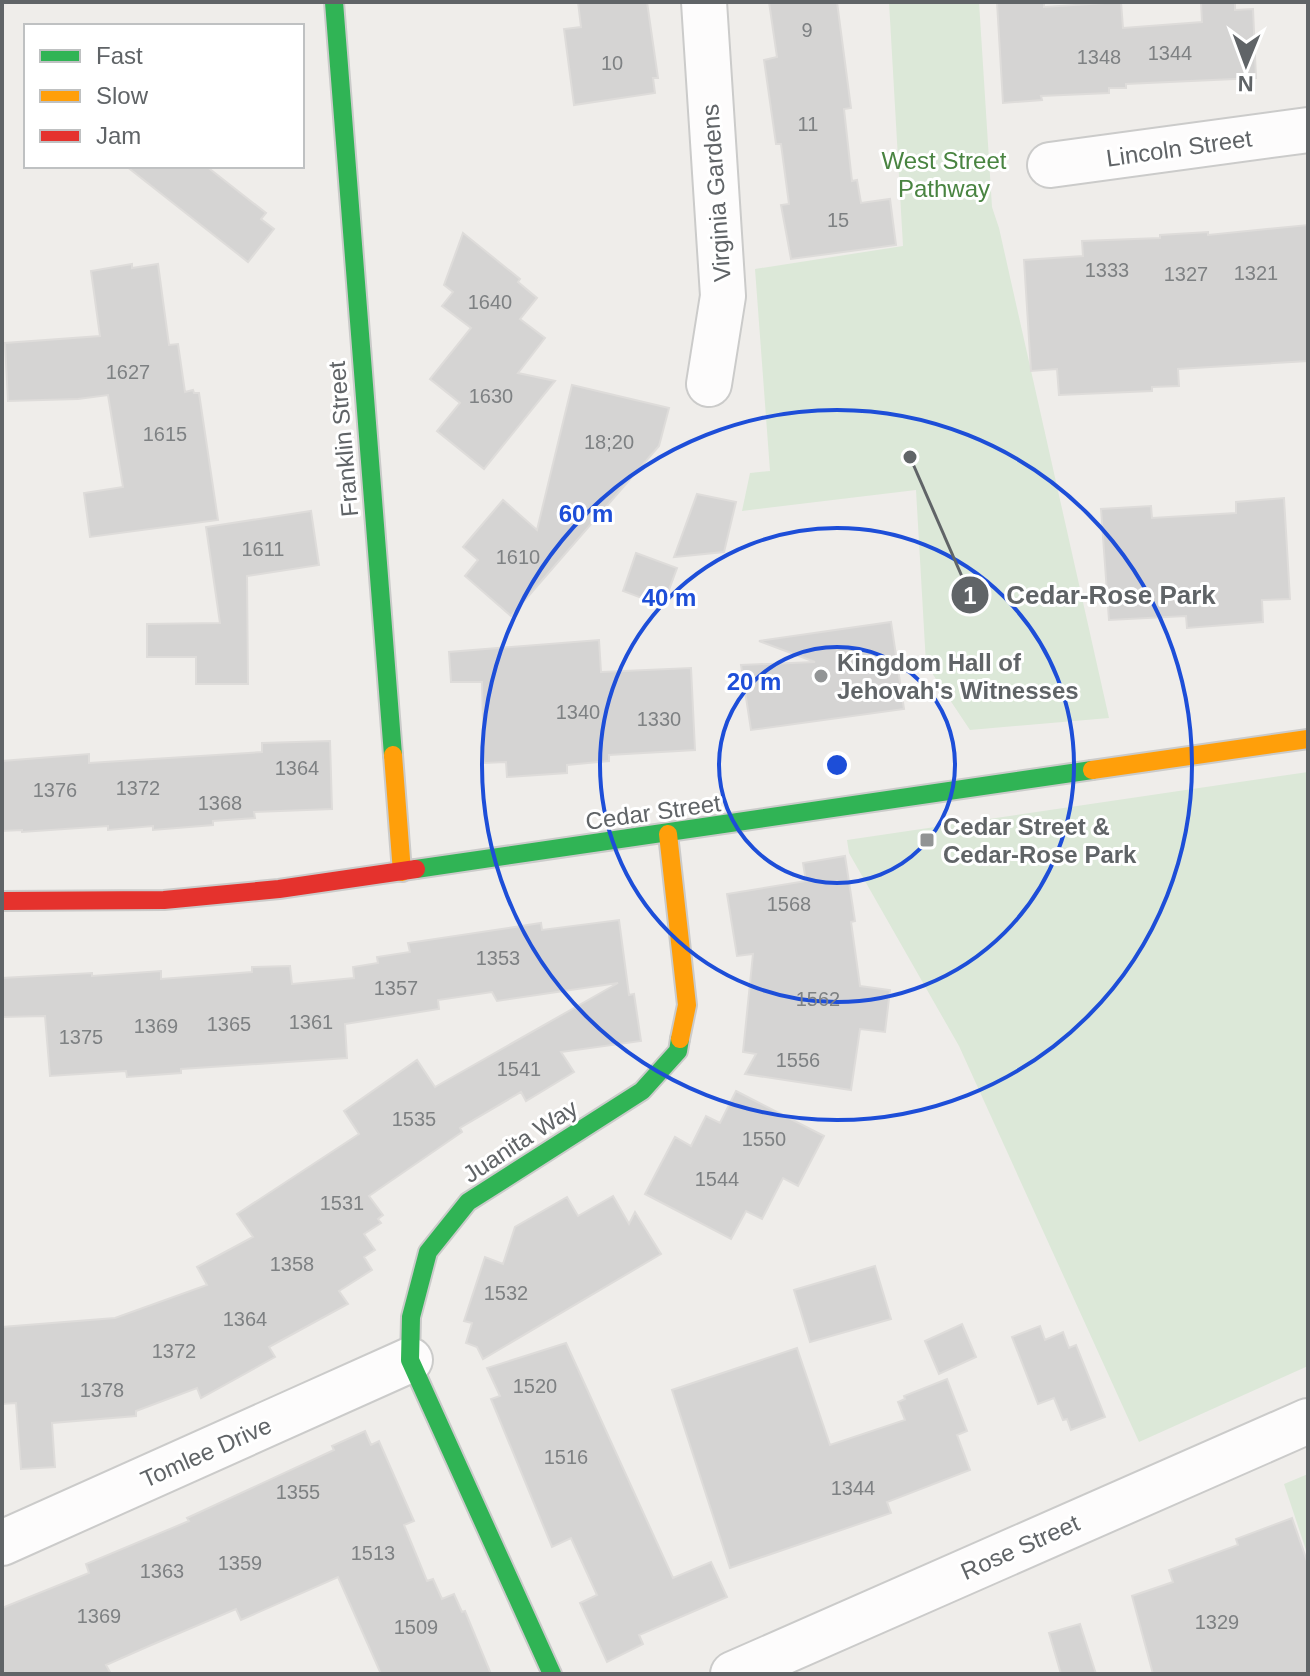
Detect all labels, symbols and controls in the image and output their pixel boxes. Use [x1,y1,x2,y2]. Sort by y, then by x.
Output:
house number: 9 [801,19,813,41]
legend [24,24,304,168]
north arrow [1206,24,1286,104]
text: Fast [96,42,143,69]
house number: 1344 [1148,42,1192,64]
house number: 1348 [1077,46,1121,68]
house number: 10 [601,52,623,74]
text: N [1237,71,1254,96]
text: Slow [96,82,149,109]
street label: Virginia Gardens [696,103,736,283]
house number: 11 [798,113,818,135]
text: Jam [96,122,141,149]
street label: Lincoln Street [1104,124,1254,172]
park label: West Street Pathway [882,147,1007,202]
house number: 15 [827,209,849,231]
house number: 1333 [1085,259,1129,281]
house number: 1321 [1234,262,1278,284]
house number: 1327 [1164,263,1208,285]
house number: 1640 [468,291,512,313]
street label: Franklin Street [323,360,363,518]
house number: 1627 [106,361,150,383]
house number: 1630 [469,385,513,407]
house number: 1615 [143,423,187,445]
house number: 18;20 [584,431,634,453]
text: 60 m [559,500,613,527]
house number: 1611 [241,538,285,560]
house number: 1610 [496,546,540,568]
callout: Cedar-Rose Park [950,570,1232,620]
text: Cedar-Rose Park [1006,580,1216,610]
text: 1 [963,582,977,609]
text: 40 m [642,584,696,611]
place label: Kingdom Hall of Jehovah's Witnesses [837,649,1079,704]
marker: Kingdom Hall of Jehovah's Witnesses [812,667,830,685]
text: 20 m [727,668,781,695]
house number: 1340 [556,701,600,723]
house number: 1330 [637,708,681,730]
centre of rings [823,751,851,779]
house number: 1364 [275,757,319,779]
house number: 1372 [116,777,160,799]
house number: 1376 [33,779,77,801]
street label: Cedar Street [584,789,723,835]
house number: 1368 [198,792,242,814]
place label: Cedar Street & Cedar-Rose Park [943,813,1137,868]
marker: Cedar Street & Cedar-Rose Park [918,831,936,849]
house number: 1568 [767,893,811,915]
house number: 1353 [476,947,520,969]
house number: 1357 [374,977,418,999]
house number: 1562 [796,988,840,1010]
house number: 1361 [289,1011,333,1033]
house number: 1365 [207,1013,251,1035]
house number: 1369 [134,1015,178,1037]
house number: 1375 [59,1026,103,1048]
house number: 1556 [776,1049,820,1071]
house number: 1541 [497,1058,541,1080]
street label: Juanita Way [458,1094,582,1188]
house number: 1535 [392,1108,436,1130]
house number: 1550 [742,1128,786,1150]
house number: 1544 [695,1168,739,1190]
house number: 1531 [320,1192,364,1214]
house number: 1358 [270,1253,314,1275]
house number: 1532 [484,1282,528,1304]
house number: 1364 [223,1308,267,1330]
house number: 1372 [152,1340,196,1362]
house number: 1520 [513,1375,557,1397]
house number: 1378 [80,1379,124,1401]
street label: Tomlee Drive [137,1411,275,1493]
house number: 1516 [544,1446,588,1468]
house number: 1344 [831,1477,875,1499]
house number: 1355 [276,1481,320,1503]
street label: Rose Street [957,1509,1084,1585]
house number: 1513 [351,1542,395,1564]
house number: 1359 [218,1552,262,1574]
house number: 1363 [140,1560,184,1582]
house number: 1369 [77,1605,121,1627]
house number: 1329 [1195,1611,1239,1633]
house number: 1509 [394,1616,438,1638]

